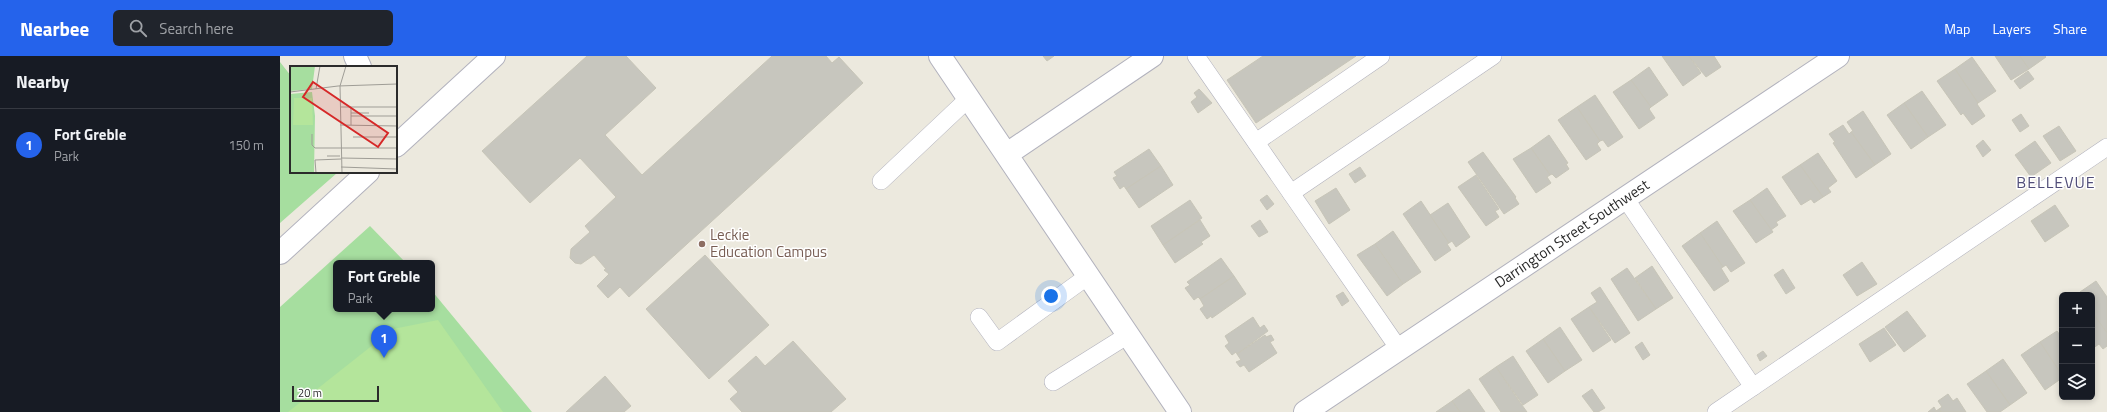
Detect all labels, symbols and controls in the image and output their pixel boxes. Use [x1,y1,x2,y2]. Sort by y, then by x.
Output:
search box [113,10,393,46]
text: Nearbee [20,14,89,43]
icon: search [127,17,149,39]
text: Search here [159,17,234,40]
text: Map [1944,18,1970,39]
text: Layers [1992,18,2031,39]
text: Share [2053,18,2087,39]
inset map [290,66,397,173]
text: Nearby [16,69,69,95]
text: Fort Greble [54,123,126,146]
text: 1 [25,135,33,155]
text: 150 m [228,135,264,155]
text: Park [54,146,79,166]
district label: BELLEVUE [2016,170,2096,194]
street label: Darrington Street Southwest [1490,173,1654,293]
place label: Leckie Education Campus [710,223,827,263]
marker: Leckie Education Campus [697,239,707,249]
popup [333,260,435,312]
text: Fort Greble [348,265,420,288]
your location [1041,286,1061,306]
text: Park [348,288,373,308]
map controls [2059,292,2095,400]
button: + [2059,292,2095,328]
pin: 1 [371,325,397,358]
button: − [2059,328,2095,364]
button: layers [2059,364,2095,400]
scale bar [292,384,379,403]
text: 20 m [298,385,322,401]

